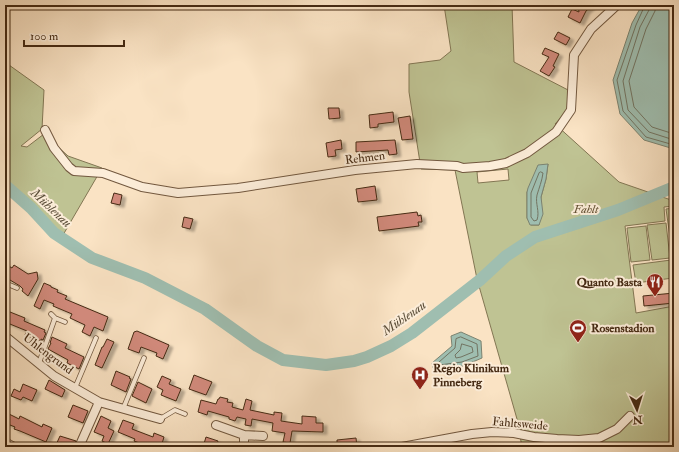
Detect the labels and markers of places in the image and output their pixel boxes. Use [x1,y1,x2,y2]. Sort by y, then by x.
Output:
restaurant icon: Quanto Basta [645,272,665,297]
place label: Quanto Basta [577,275,643,290]
sports icon: Rosenstadion [568,318,588,343]
place label: Rosenstadion [591,321,655,336]
place label: Regio Klinikum Pinneberg [433,361,510,390]
hospital icon: Regio Klinikum Pinneberg [410,365,430,390]

